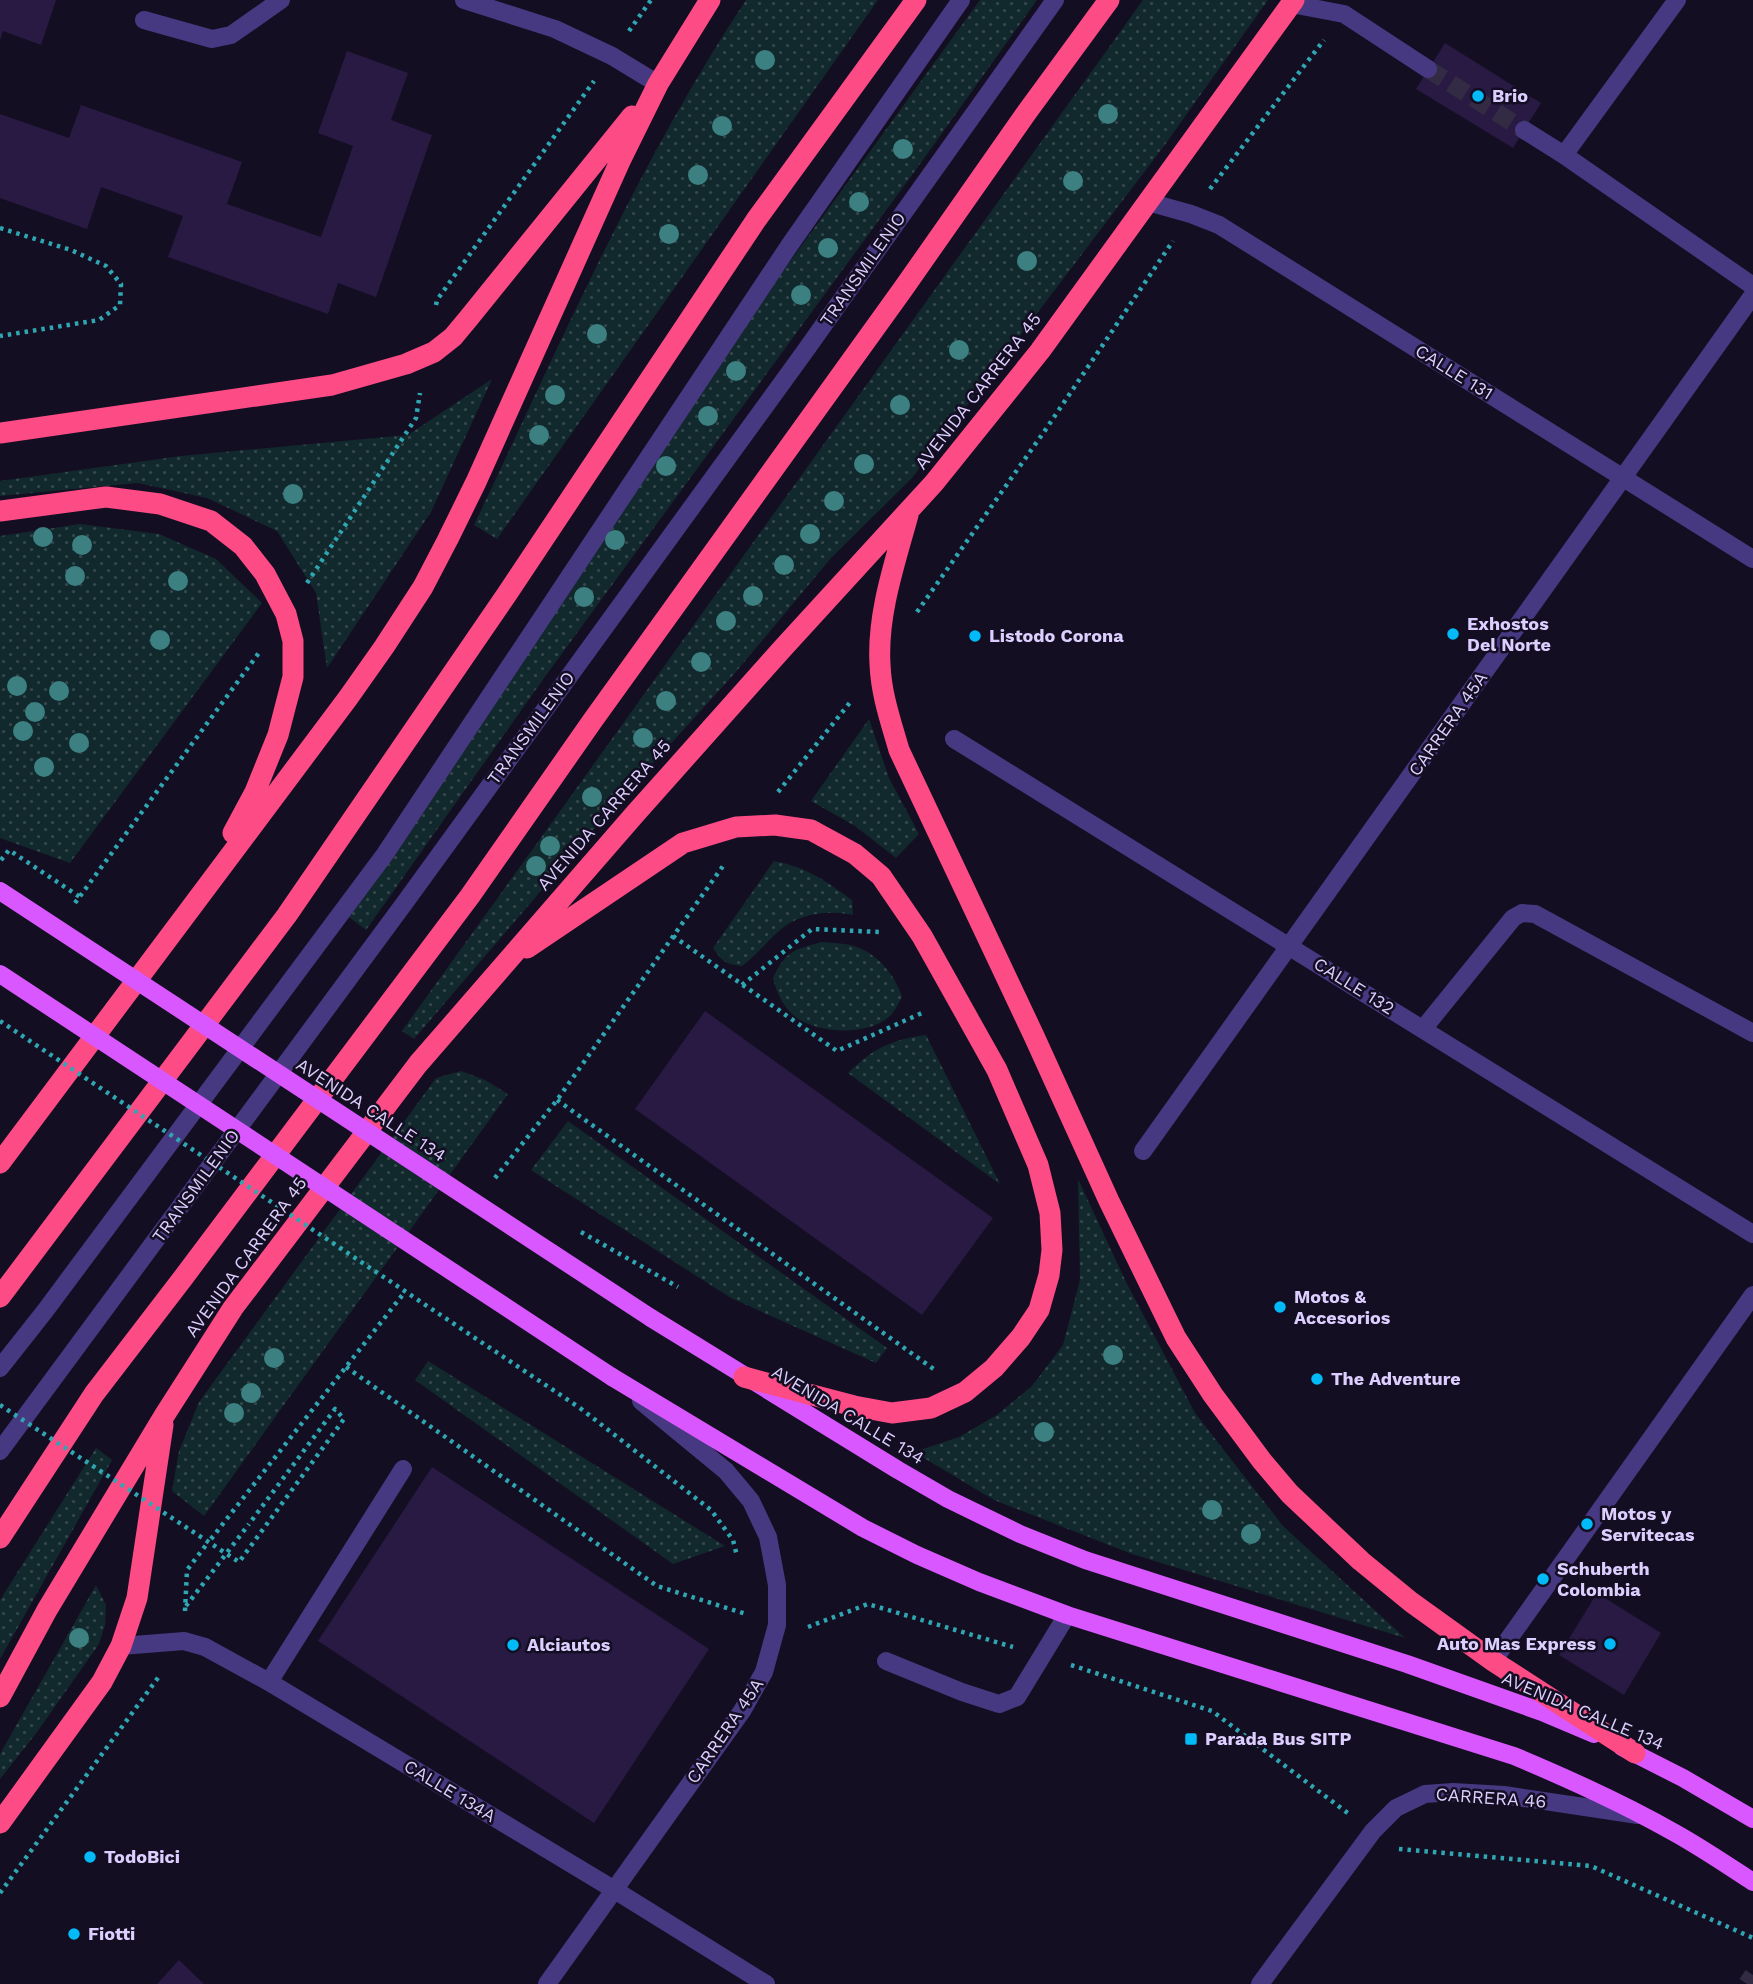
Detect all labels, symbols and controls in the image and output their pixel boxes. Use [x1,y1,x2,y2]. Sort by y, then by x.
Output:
place label: Brio [1492,85,1528,106]
marker: Brio [1470,88,1486,104]
street label: TRANSMILENIO [815,208,910,330]
street label: AVENIDA CARRERA 45 [910,308,1045,473]
street label: CALLE 131 [1412,339,1497,404]
place label: Exhostos Del Norte [1467,613,1551,655]
place label: Listodo Corona [989,625,1124,646]
marker: Exhostos Del Norte [1445,626,1461,642]
marker: Listodo Corona [967,628,983,644]
street label: TRANSMILENIO [483,667,579,788]
street label: CARRERA 45A [1404,668,1491,780]
street label: AVENIDA CARRERA 45 [532,735,675,894]
street label: CALLE 132 [1310,953,1398,1019]
street label: AVENIDA CALLE 134 [293,1053,450,1166]
street label: TRANSMILENIO [148,1125,244,1246]
street label: AVENIDA CARRERA 45 [180,1173,311,1341]
place label: Motos & Accesorios [1294,1286,1391,1328]
marker: Motos & Accesorios [1272,1299,1288,1315]
street label: AVENIDA CALLE 134 [768,1361,928,1468]
place label: The Adventure [1331,1368,1461,1389]
marker: The Adventure [1309,1371,1325,1387]
place label: Motos y Servitecas [1601,1503,1695,1545]
marker: Motos y Servitecas [1579,1516,1595,1532]
place label: Schuberth Colombia [1557,1558,1650,1600]
marker: Schuberth Colombia [1535,1571,1551,1587]
place label: Auto Mas Express [1437,1633,1596,1654]
place label: Alciautos [527,1634,611,1655]
marker: Auto Mas Express [1602,1636,1618,1652]
marker: Alciautos [505,1637,521,1653]
street label: AVENIDA CALLE 134 [1499,1667,1667,1754]
street label: CARRERA 45A [682,1674,768,1787]
place label: Parada Bus SITP [1205,1728,1351,1749]
marker: Parada Bus SITP [1183,1731,1199,1747]
street label: CALLE 134A [401,1755,500,1826]
street label: CARRERA 46 [1435,1783,1547,1812]
place label: TodoBici [104,1846,180,1867]
marker: TodoBici [82,1849,98,1865]
place label: Fiotti [88,1923,135,1944]
marker: Fiotti [66,1926,82,1942]

